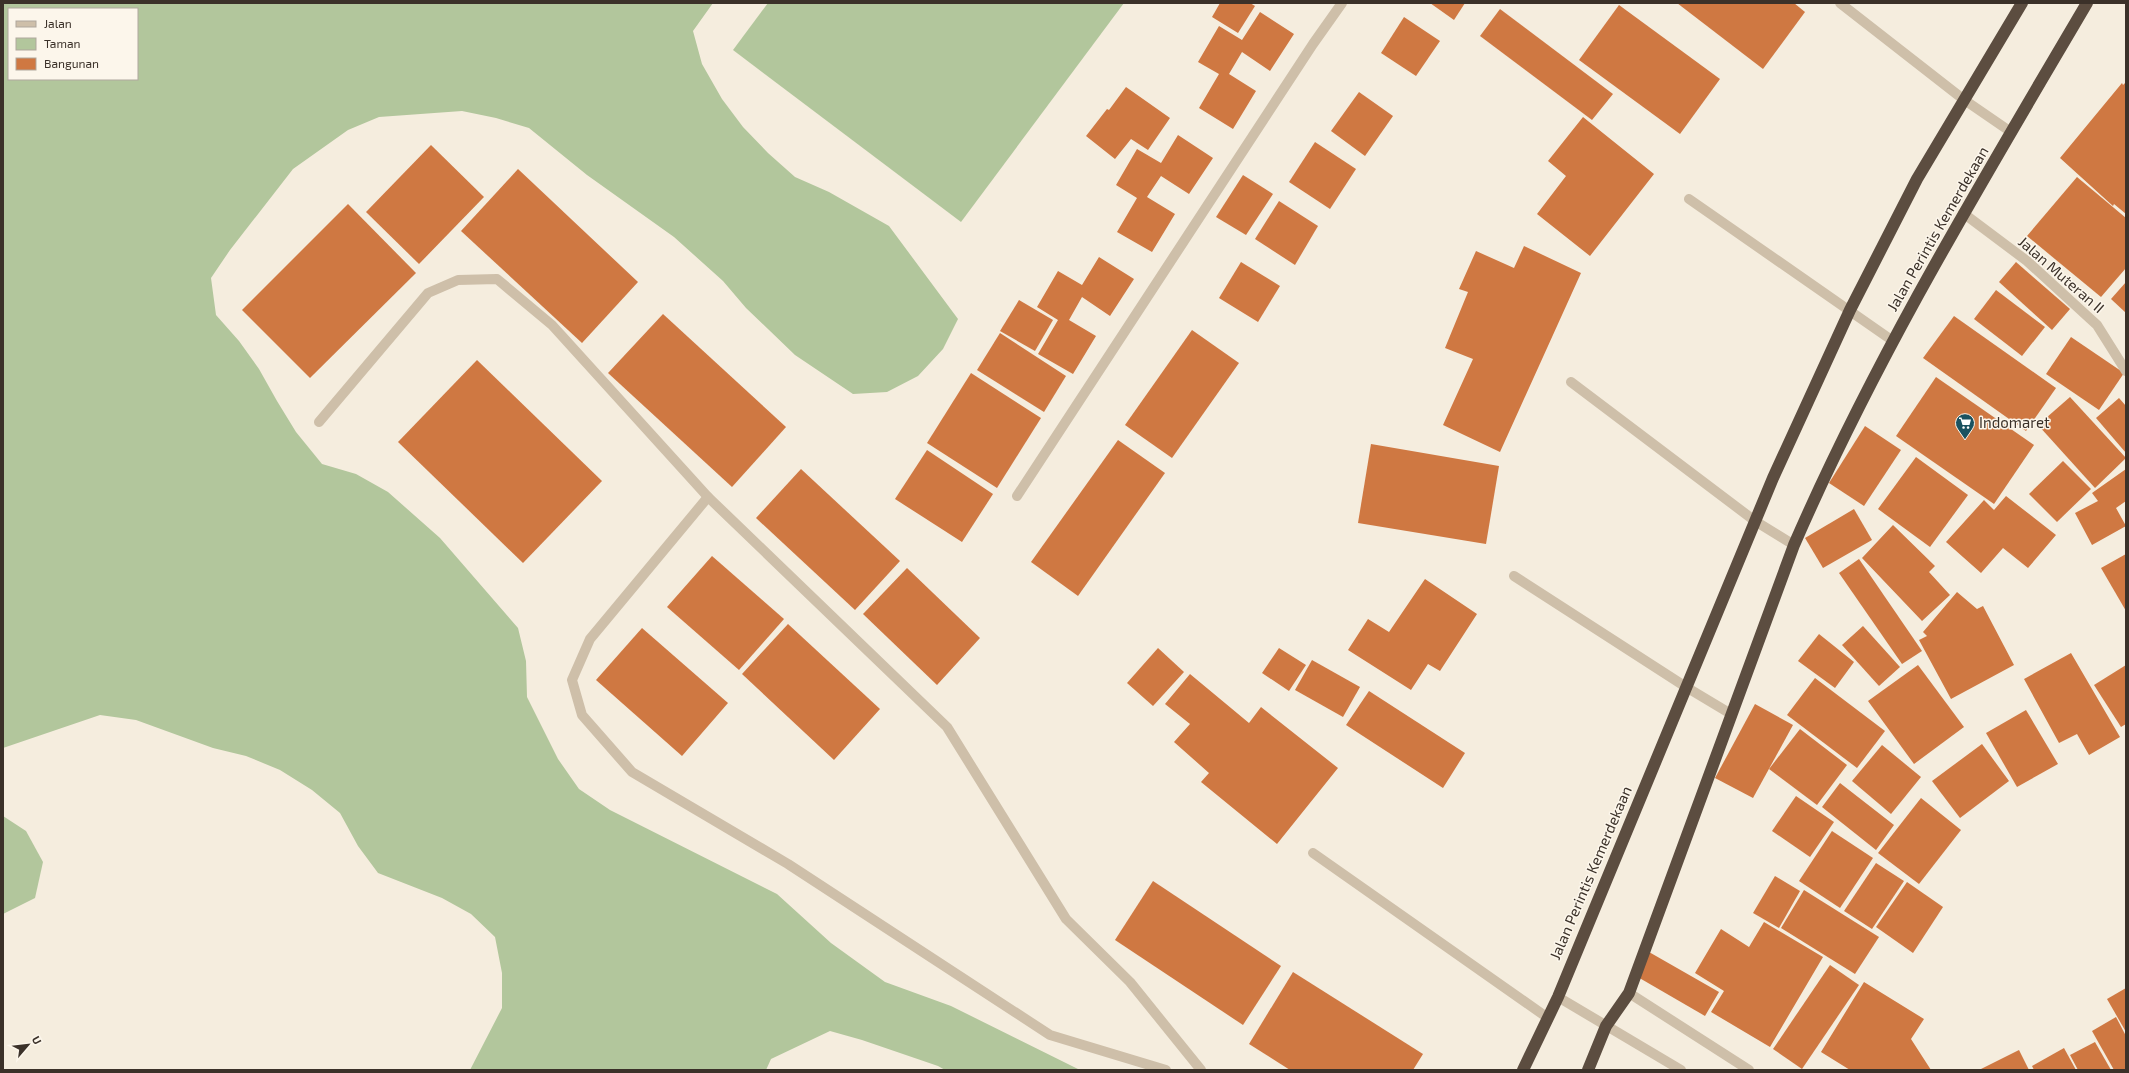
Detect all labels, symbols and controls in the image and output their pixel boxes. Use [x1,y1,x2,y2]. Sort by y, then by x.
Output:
legend [8,8,138,80]
text: Jalan [44,16,72,30]
text: Taman [44,36,81,50]
text: Bangunan [44,56,99,70]
street label: Jalan Perintis Kemerdekaan [1883,143,1992,314]
street label: Jalan Muteran II [2015,232,2108,316]
supermarket icon: Indomaret [1954,412,1976,440]
place label: Indomaret [1979,413,2050,431]
street label: Jalan Perintis Kemerdekaan [1545,783,1635,962]
north arrow [8,1025,48,1065]
text: U [30,1034,45,1046]

